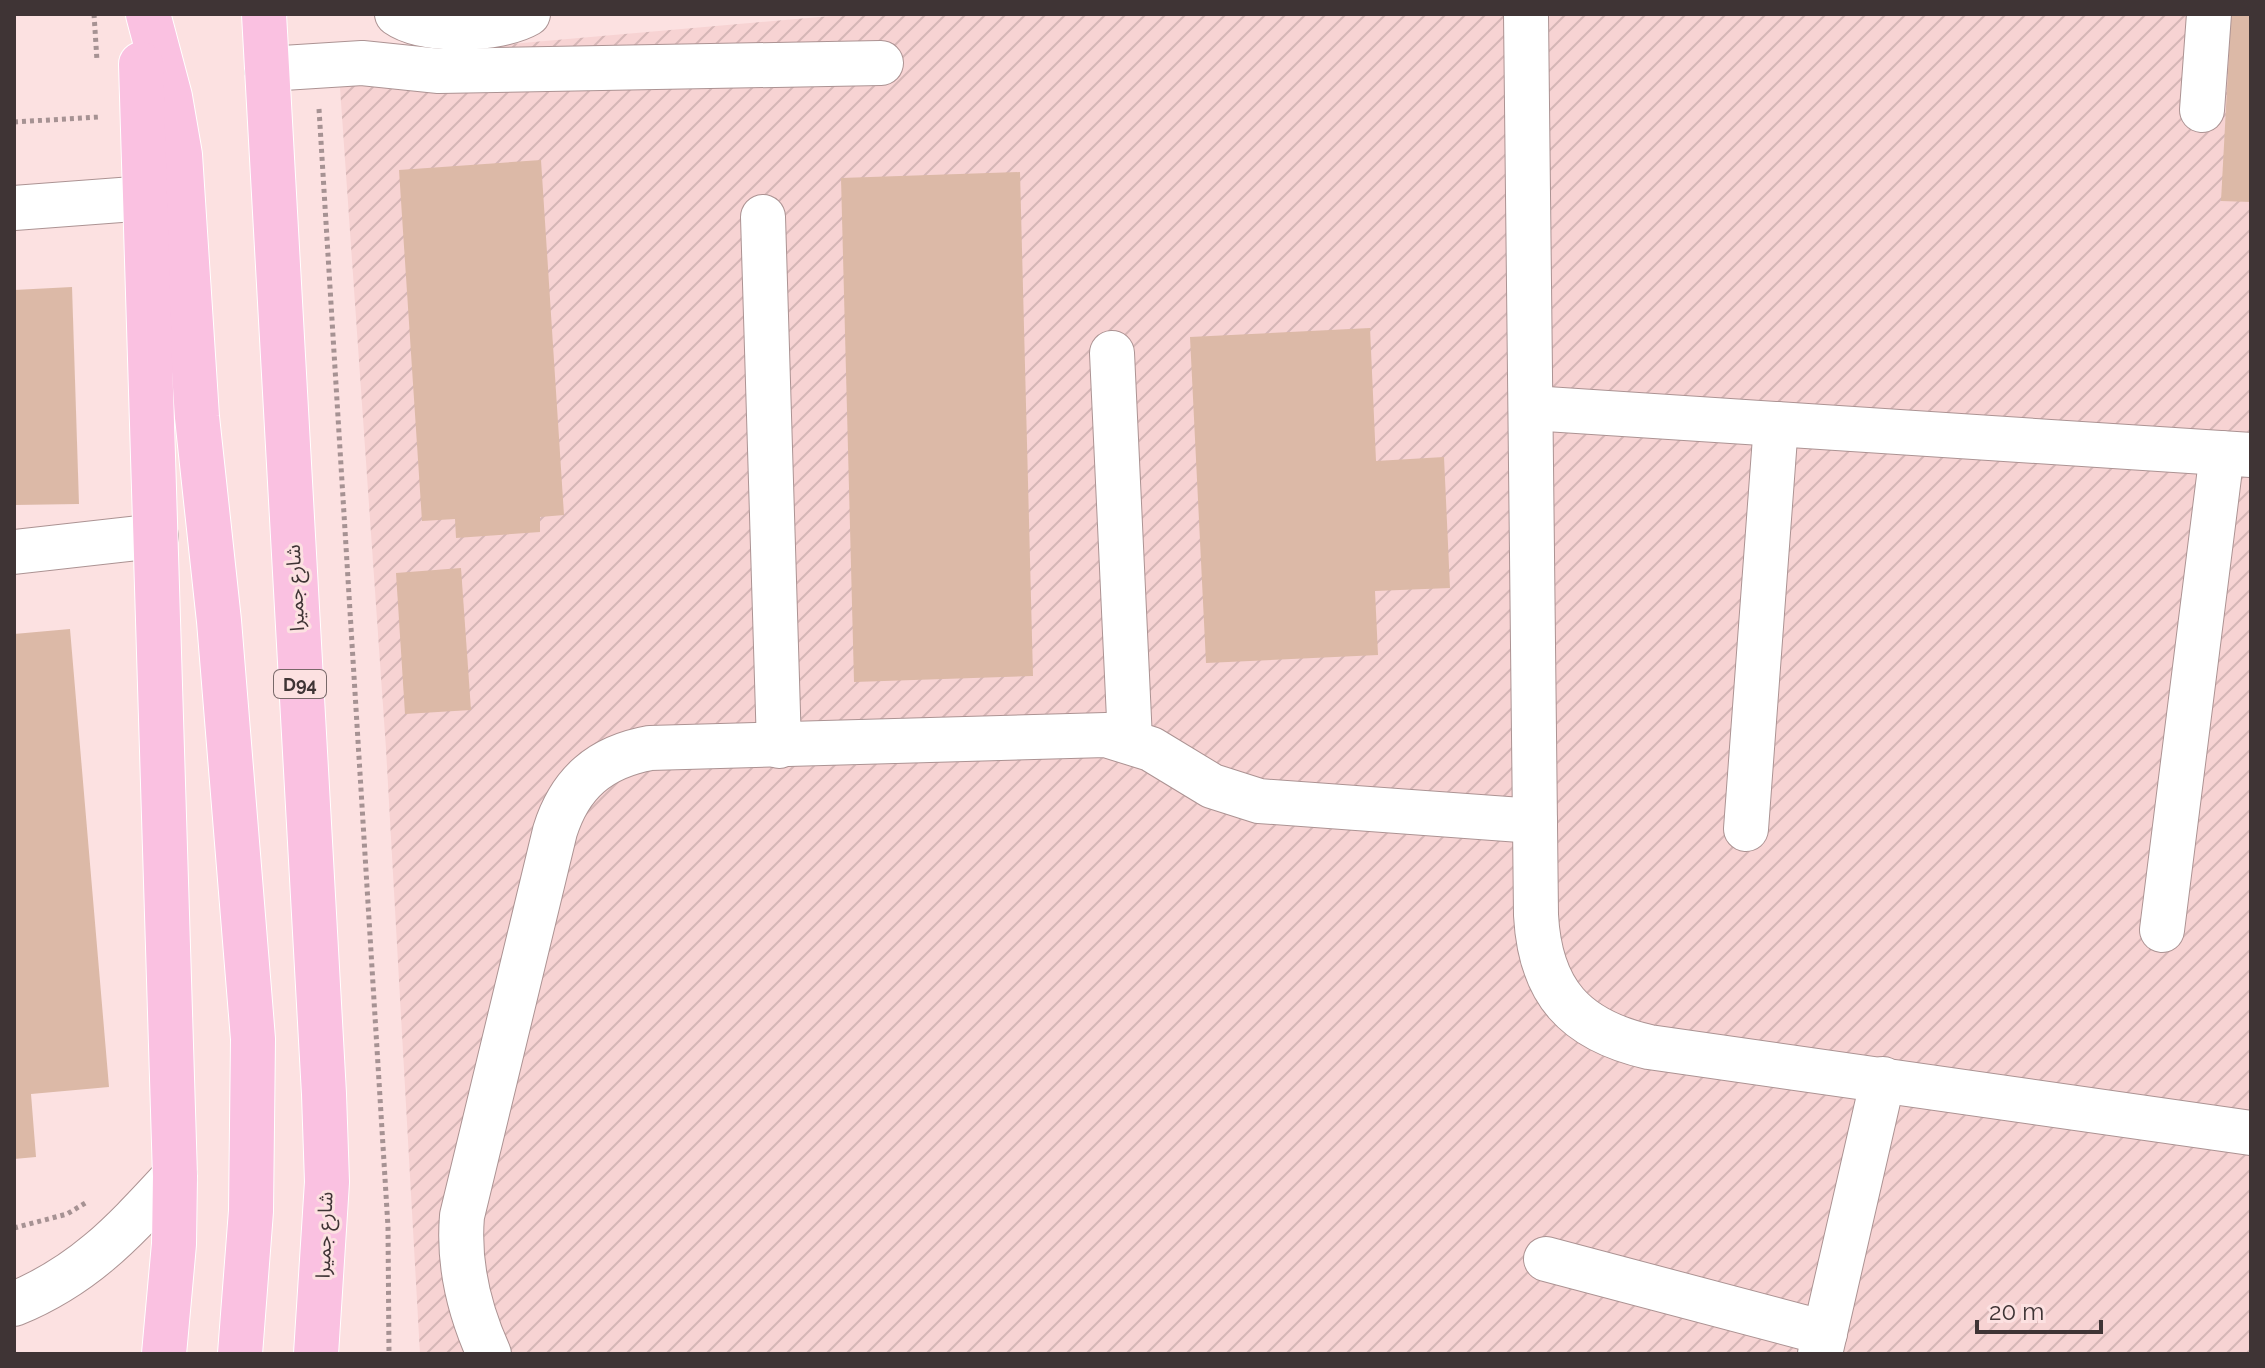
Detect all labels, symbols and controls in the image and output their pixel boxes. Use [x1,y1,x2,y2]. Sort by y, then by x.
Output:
street label: شارع جميرا [281,544,312,632]
road number: D94 [274,670,326,698]
street label: شارع جميرا [310,1191,341,1279]
scale bar [1977,1284,2101,1334]
text: 20 m [1989,1297,2044,1326]

